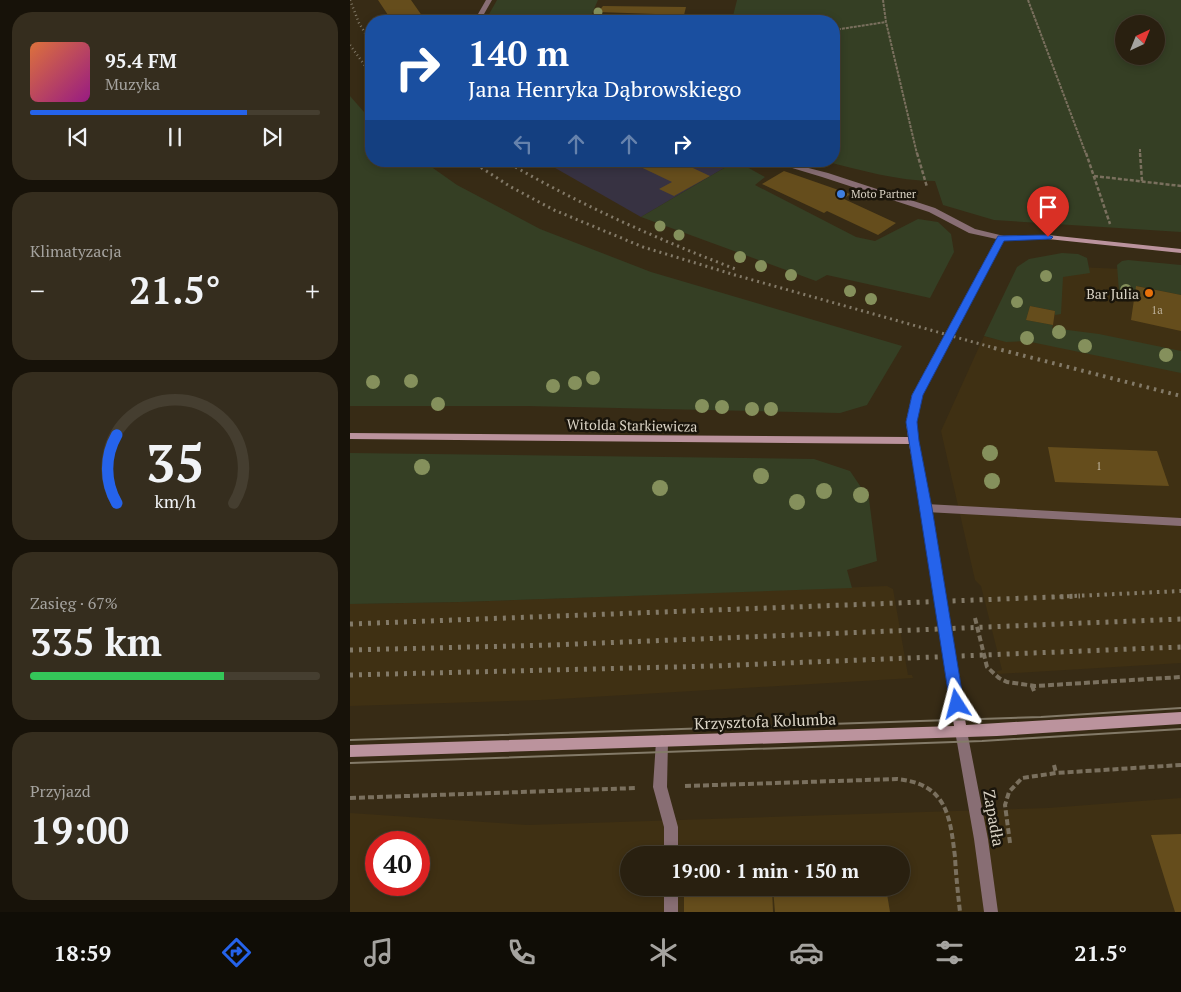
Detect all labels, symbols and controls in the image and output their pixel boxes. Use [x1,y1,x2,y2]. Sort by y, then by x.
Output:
north arrow [1115,15,1165,65]
map controls [1115,15,1165,65]
text: 140 m [468,30,569,76]
icon: right [385,35,450,100]
text: 95.4 FM [105,48,177,73]
text: Muzyka [105,73,160,95]
text: Jana Henryka Dąbrowskiego [468,74,741,103]
icon: previous [64,123,92,151]
icon: pause [161,123,189,151]
icon: next [258,123,286,151]
icon: left [509,130,537,158]
icon: ahead [562,130,590,158]
icon: ahead [615,130,643,158]
icon: right [668,130,696,158]
pin [1027,186,1069,237]
place label: Moto Partner [851,187,917,201]
marker: Moto Partner [835,188,847,200]
icon: arrive [1034,193,1062,221]
text: Klimatyzacja [30,240,122,262]
text: 21.5° [129,265,221,315]
text: − [30,272,45,309]
text: + [305,272,320,309]
place label: Bar Julia [1086,284,1139,303]
marker: Bar Julia [1143,287,1155,299]
house number: 1a [1151,303,1163,317]
street label: Witolda Starkiewicza [566,414,698,436]
text: 35 [146,428,204,497]
house number: 1 [1096,459,1102,473]
text: km/h [154,489,196,513]
text: Zasięg · 67% [30,592,118,614]
text: 335 km [30,617,162,667]
position arrow [930,677,982,729]
street label: Krzysztofa Kolumba [694,708,836,734]
text: Przyjazd [30,780,91,802]
street label: Zapadła [978,788,1010,848]
text: 19:00 [30,805,129,855]
speed limit sign: 40 [365,831,430,896]
text: 19:00 · 1 min · 150 m [671,858,859,883]
icon: directions [219,935,254,970]
icon: music [361,935,396,970]
icon: phone [504,935,539,970]
icon: climate [646,935,681,970]
icon: car [789,935,824,970]
icon: filters [932,935,967,970]
text: 18:59 [54,938,111,967]
text: 21.5° [1074,938,1127,967]

